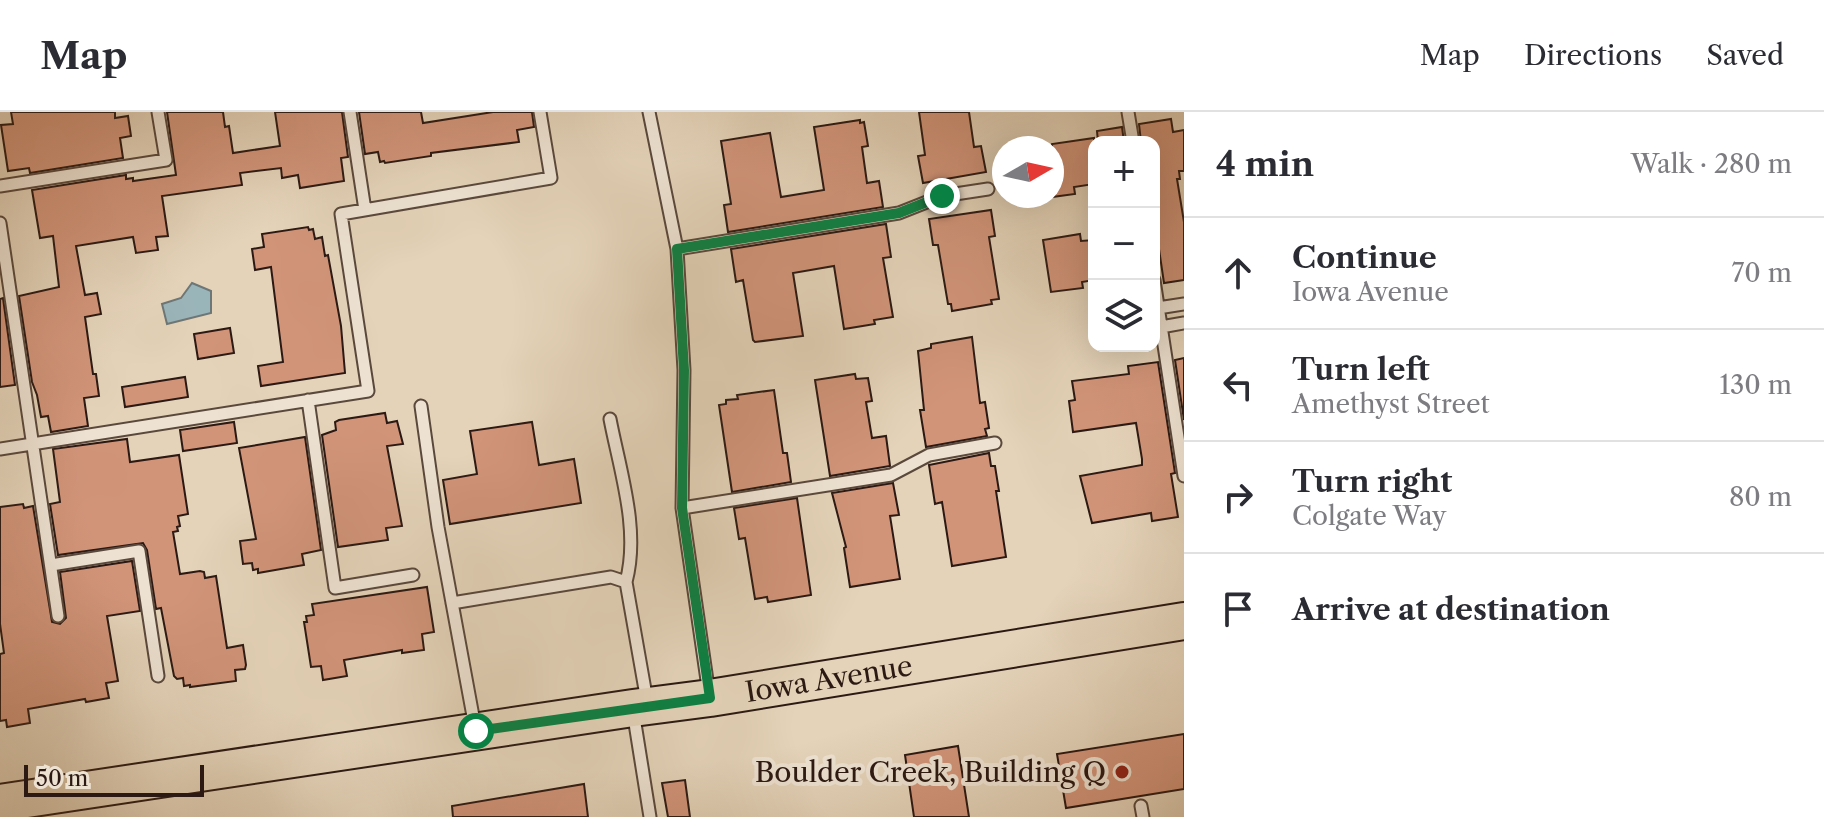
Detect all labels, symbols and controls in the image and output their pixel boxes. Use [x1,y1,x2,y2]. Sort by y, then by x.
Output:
text: Map [40,32,128,79]
text: Map [1420,38,1480,72]
text: Directions [1524,38,1662,72]
text: Saved [1706,38,1784,72]
north arrow [992,136,1064,208]
map controls [1088,136,1160,352]
button: + [1088,136,1160,208]
text: 4 min [1216,143,1314,185]
text: Walk · 280 m [1631,148,1792,180]
route end [924,178,960,214]
button: − [1088,208,1160,280]
text: Continue [1292,239,1437,276]
icon: ahead [1216,251,1260,295]
text: 70 m [1732,257,1792,289]
text: Iowa Avenue [1292,276,1449,308]
button: layers [1088,280,1160,352]
text: Turn left [1292,351,1429,388]
icon: left [1216,363,1260,407]
text: 130 m [1719,369,1792,401]
text: Amethyst Street [1292,388,1490,420]
text: Turn right [1292,463,1452,500]
icon: right [1216,475,1260,519]
text: 80 m [1729,481,1792,513]
text: Colgate Way [1292,500,1446,532]
icon: arrive [1216,587,1260,631]
text: Arrive at destination [1292,591,1610,628]
street label: Iowa Avenue [743,648,915,709]
route start [458,713,494,749]
place label: Boulder Creek, Building Q [755,755,1106,789]
scale bar [24,761,204,797]
marker: Boulder Creek, Building Q [1113,763,1131,781]
text: 50 m [36,765,88,792]

